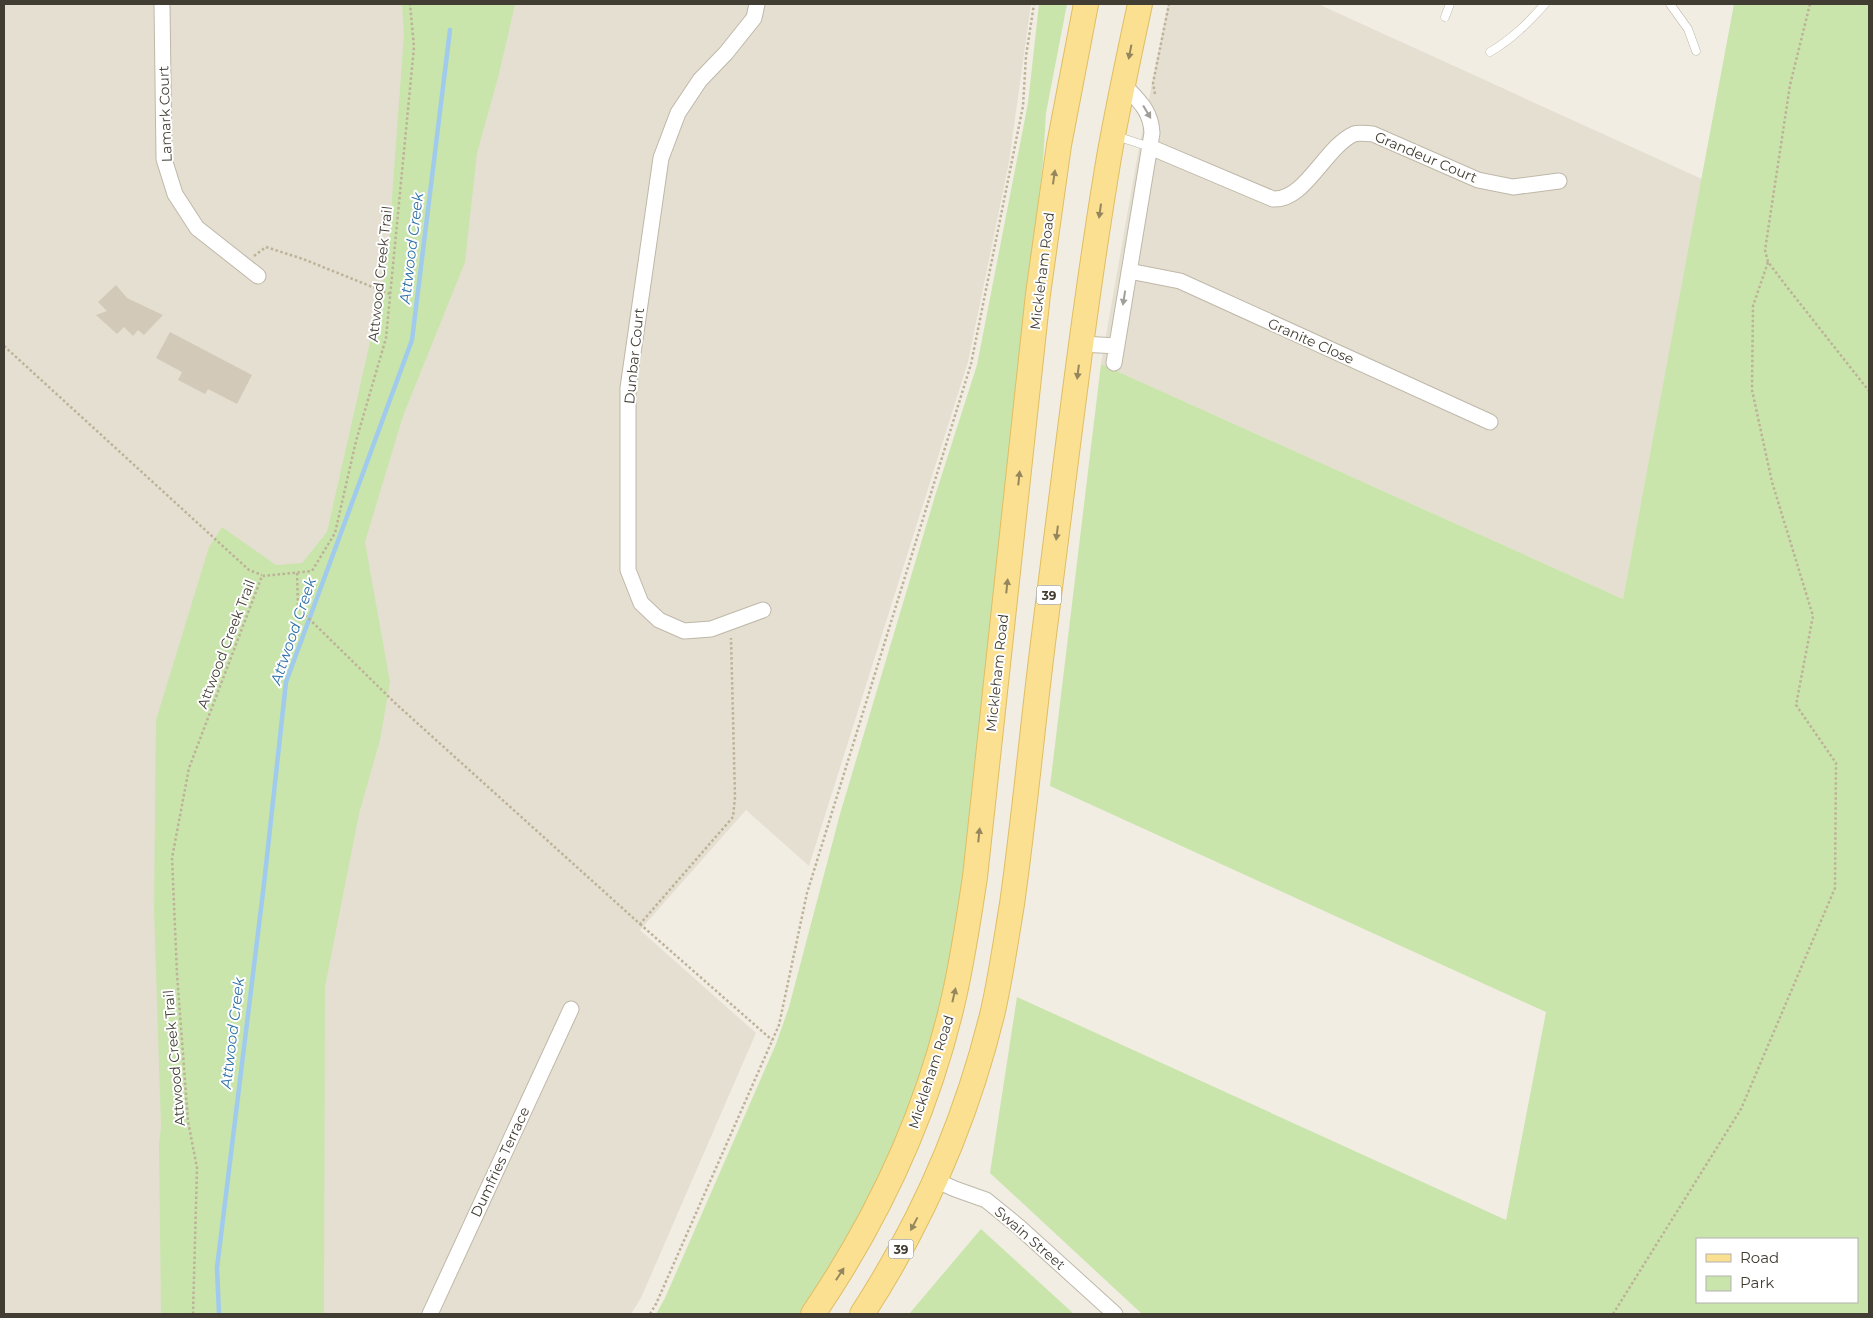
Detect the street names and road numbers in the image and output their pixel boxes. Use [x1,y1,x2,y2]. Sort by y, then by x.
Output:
street label: Lamark Court [154,65,176,163]
street label: Grandeur Court [1372,127,1480,187]
street label: Attwood Creek Trail [364,205,396,343]
street label: Mickleham Road [1026,211,1058,331]
street label: Dunbar Court [620,307,648,405]
street label: Granite Close [1265,314,1357,368]
street label: Attwood Creek Trail [193,577,259,711]
road number: 39 [1036,586,1062,604]
street label: Mickleham Road [982,613,1012,733]
street label: Attwood Creek Trail [159,989,189,1127]
street label: Mickleham Road [904,1013,958,1131]
street label: Dumfries Terrace [467,1104,533,1220]
street label: Swain Street [991,1202,1069,1274]
road number: 39 [888,1240,914,1258]

